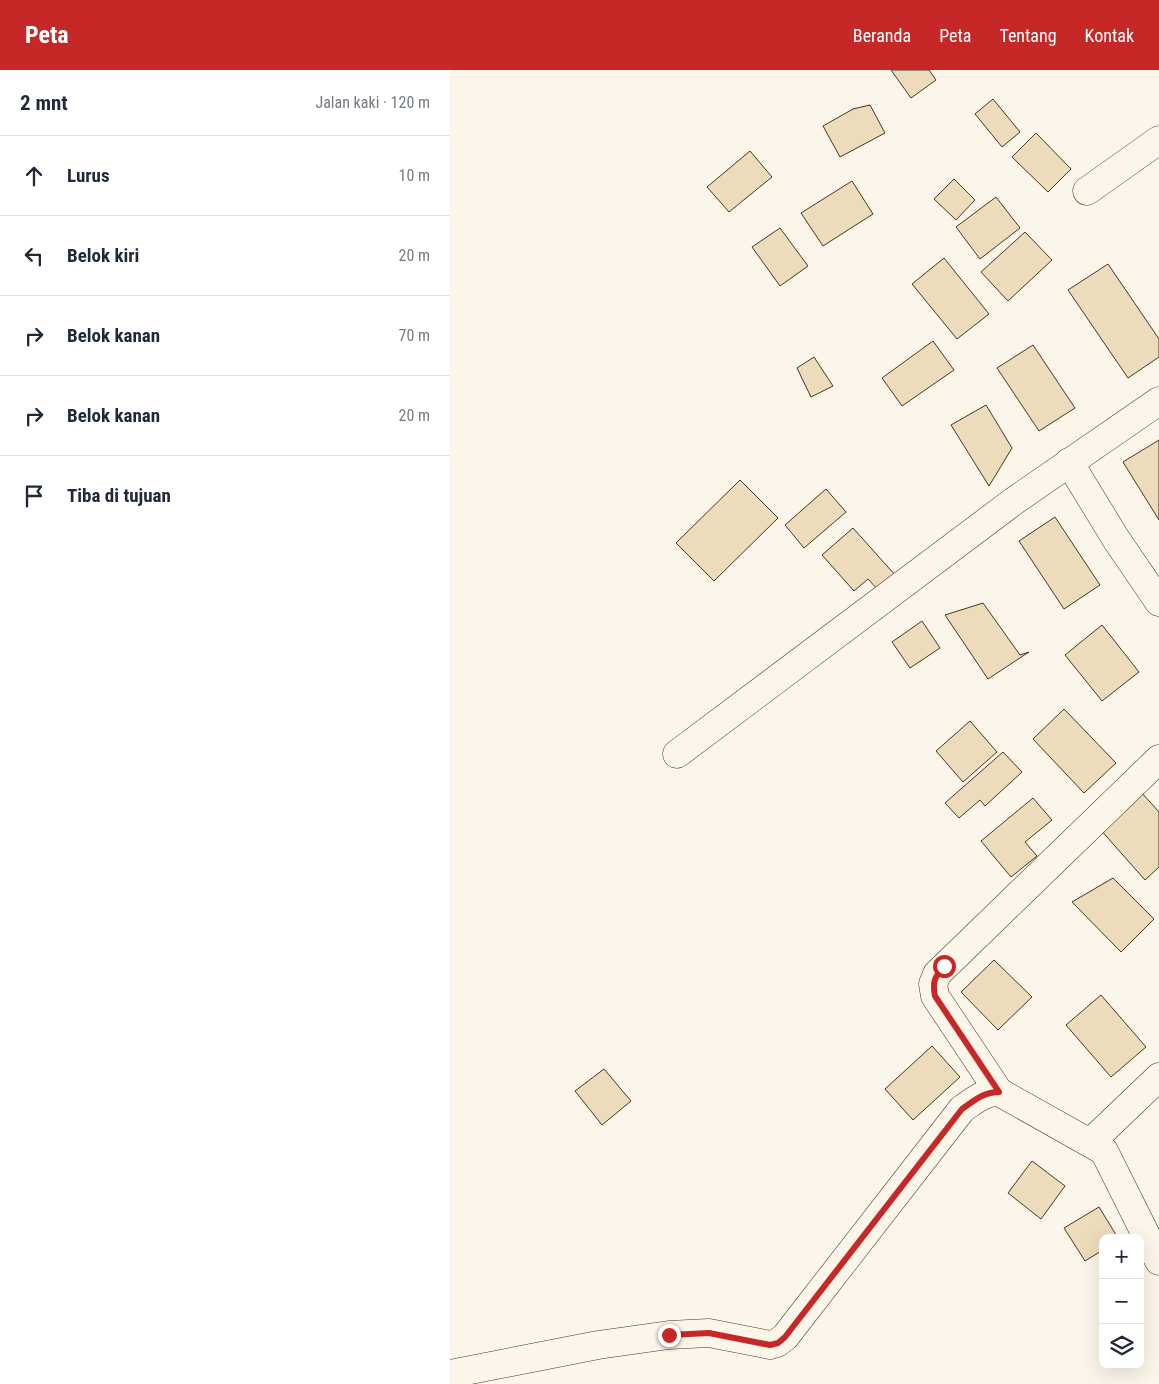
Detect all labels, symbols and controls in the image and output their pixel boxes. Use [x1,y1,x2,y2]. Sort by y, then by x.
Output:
text: Peta [25,21,69,49]
text: Beranda [853,25,911,46]
text: Peta [939,25,971,46]
text: Tentang [999,25,1057,46]
text: Kontak [1085,25,1134,46]
text: 2 mnt [20,91,68,115]
text: Jalan kaki · 120 m [315,93,430,112]
icon: ahead [20,162,48,190]
text: Lurus [67,164,110,187]
text: 10 m [398,166,430,185]
icon: left [20,242,48,270]
text: Belok kiri [67,244,139,267]
text: 20 m [398,246,430,265]
icon: right [20,322,48,350]
text: Belok kanan [67,324,160,347]
text: 70 m [398,326,430,345]
icon: right [20,402,48,430]
text: Belok kanan [67,404,160,427]
text: 20 m [398,406,430,425]
icon: arrive [20,482,48,510]
text: Tiba di tujuan [67,484,171,507]
route start [933,955,956,978]
map controls [1099,1234,1144,1369]
button: + [1099,1234,1144,1279]
button: − [1099,1279,1144,1324]
route end [658,1324,681,1347]
button: layers [1099,1324,1144,1369]

